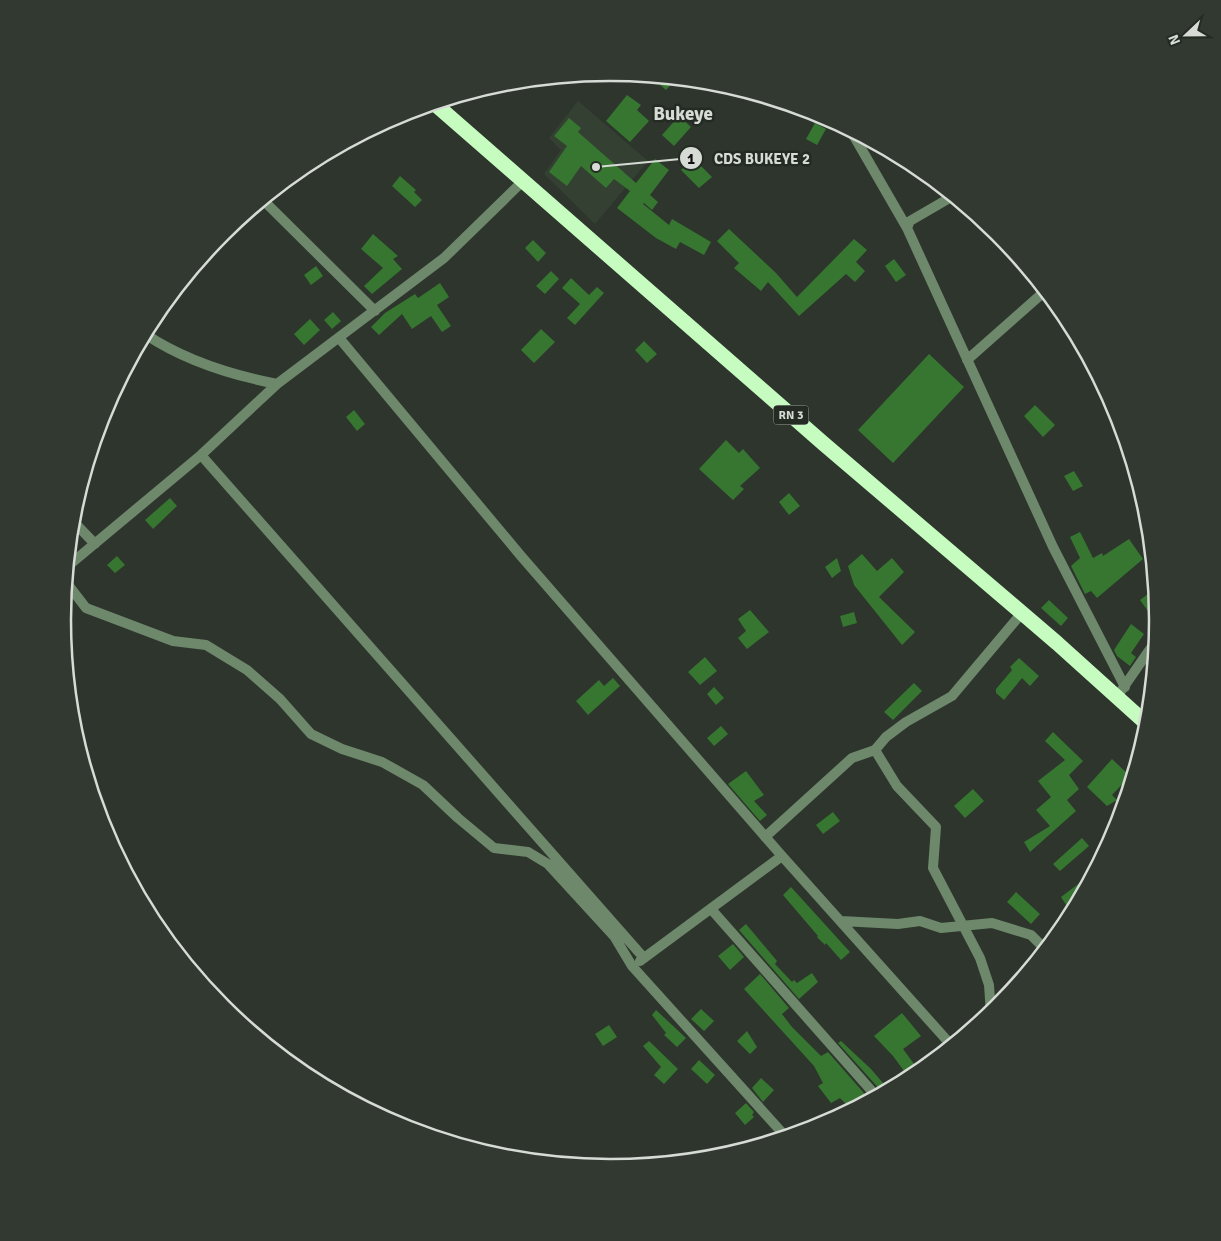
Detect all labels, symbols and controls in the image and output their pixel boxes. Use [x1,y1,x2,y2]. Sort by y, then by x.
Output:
north arrow [1161,10,1211,60]
text: N [1165,32,1184,47]
district label: Bukeye [653,102,713,126]
callout: CDS BUKEYE 2 [679,143,820,173]
text: 1 [687,150,695,168]
text: CDS BUKEYE 2 [714,150,810,168]
road number: RN 3 [774,406,808,424]

